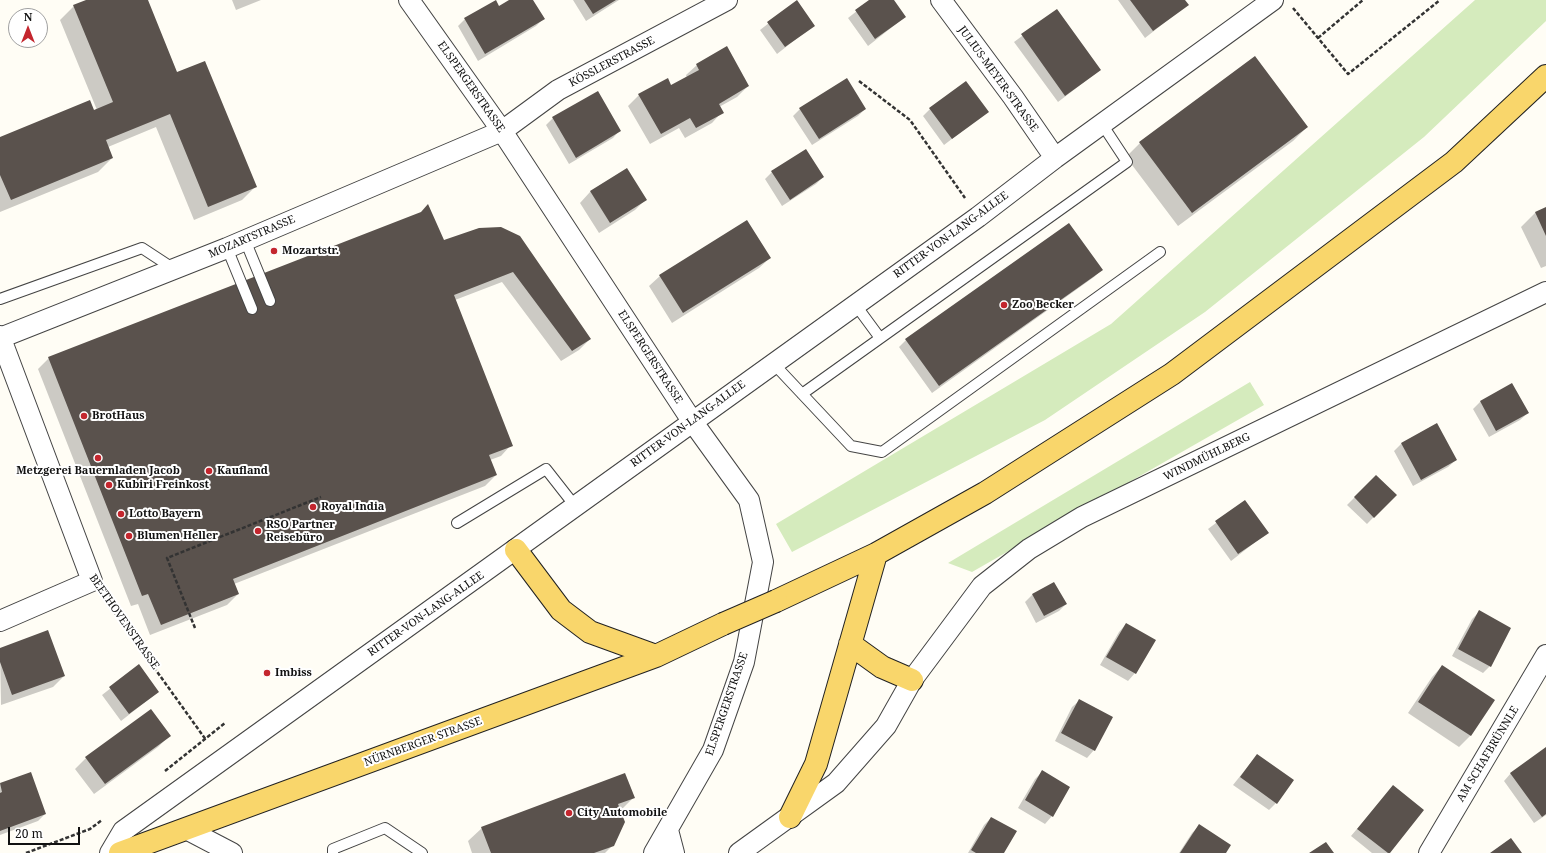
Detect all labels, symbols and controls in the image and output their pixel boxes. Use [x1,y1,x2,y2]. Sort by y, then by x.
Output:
north arrow [8,8,48,48]
text: N [24,9,32,24]
street label: JULIUS-MEYER-STRASSE [955,24,1041,134]
street label: KÖSSLERSTRASSE [567,34,657,90]
street label: ELSPERGERSTRASSE [435,39,507,135]
street label: RITTER-VON-LANG-ALLEE [891,189,1011,281]
street label: MOZARTSTRASSE [207,213,297,261]
place label: Mozartstr. [282,244,339,258]
marker: Mozartstr. [269,246,279,256]
place label: Zoo Becker [1012,298,1074,312]
marker: Zoo Becker [999,300,1009,310]
street label: ELSPERGERSTRASSE [615,308,685,406]
street label: RITTER-VON-LANG-ALLEE [628,378,748,470]
place label: BrotHaus [92,409,145,423]
marker: BrotHaus [79,411,89,421]
street label: WINDMÜHLBERG [1162,430,1252,484]
marker: Metzgerei Bauernladen Jacob [93,453,103,463]
place label: Metzgerei Bauernladen Jacob [16,464,180,478]
place label: Kaufland [217,464,268,478]
marker: Kaufland [204,466,214,476]
place label: Kubiri Freinkost [117,478,209,492]
marker: Kubiri Freinkost [104,480,114,490]
place label: Royal India [321,500,384,514]
marker: Royal India [308,502,318,512]
place label: Lotto Bayern [129,507,201,521]
marker: Lotto Bayern [116,509,126,519]
place label: RSO Partner Reisebüro [266,518,335,544]
marker: RSO Partner Reisebüro [253,526,263,536]
place label: Blumen Heller [137,529,218,543]
marker: Blumen Heller [124,531,134,541]
street label: RITTER-VON-LANG-ALLEE [365,569,487,659]
street label: BEETHOVENSTRASSE [86,572,162,672]
street label: ELSPERGERSTRASSE [703,651,751,757]
place label: Imbiss [275,666,312,680]
marker: Imbiss [262,668,272,678]
street label: AM SCHAFBRÜNNLE [1454,704,1522,804]
street label: NÜRNBERGER STRASSE [362,715,484,769]
place label: City Automobile [577,806,667,820]
marker: City Automobile [564,808,574,818]
scale bar [10,819,82,845]
text: 20 m [15,825,43,842]

